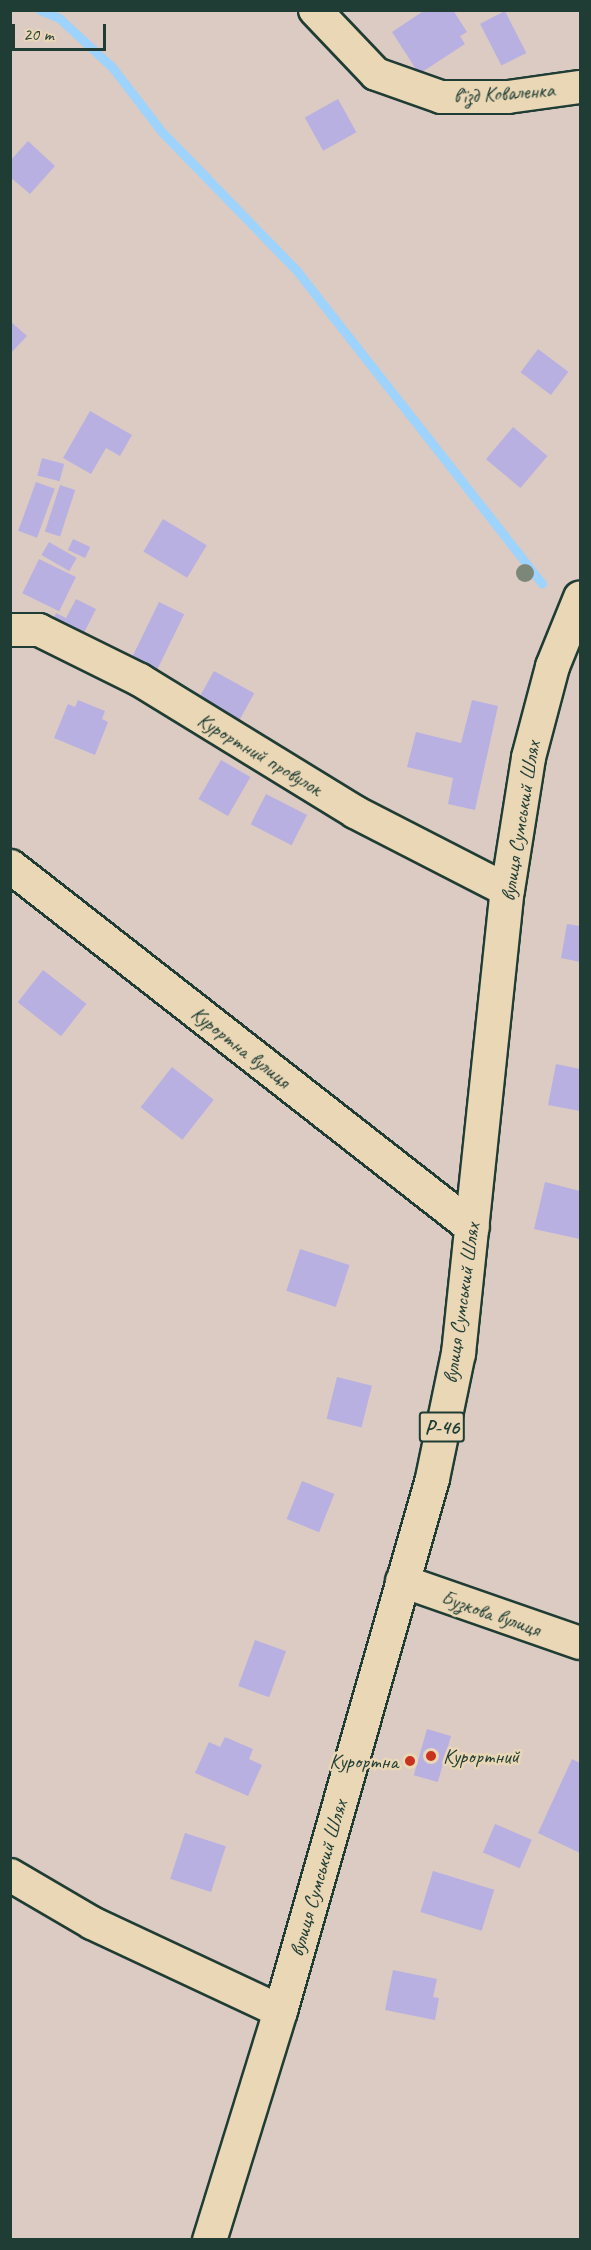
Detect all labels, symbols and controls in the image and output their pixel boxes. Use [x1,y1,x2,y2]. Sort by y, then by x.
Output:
scale bar [15,12,110,50]
text: 20 m [23,23,54,45]
street label: в'їзд Коваленка [453,77,555,109]
street label: Курортний провулок [193,707,327,801]
street label: вулиця Сумський Шлях [495,739,545,903]
street label: Курортна вулиця [187,1001,295,1093]
street label: вулиця Сумський Шлях [437,1221,485,1385]
road number: Р-46 [418,1410,466,1444]
street label: Бузкова вулиця [438,1584,544,1642]
place label: Курортний [443,1743,519,1769]
place label: Курортна [329,1748,398,1774]
marker: Курортний [424,1749,438,1763]
marker: Курортна [403,1754,417,1768]
street label: вулиця Сумський Шлях [284,1797,352,1959]

